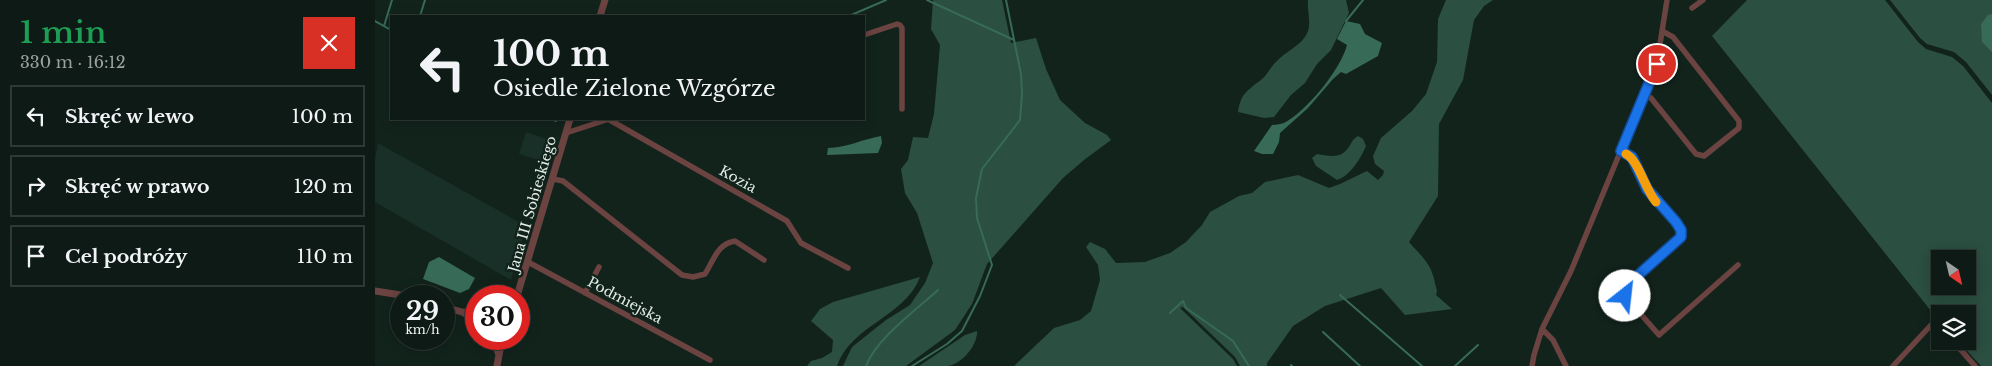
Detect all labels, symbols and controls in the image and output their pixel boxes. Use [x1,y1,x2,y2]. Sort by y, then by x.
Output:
text: 1 min [20,14,106,51]
button: close [303,17,355,69]
text: 100 m [493,32,609,75]
icon: left [410,35,475,100]
pin [1636,43,1678,85]
icon: arrive [1643,50,1671,78]
text: 330 m · 16:12 [20,52,126,72]
text: Osiedle Zielone Wzgórze [493,75,776,102]
icon: left [22,102,50,130]
text: Skręć w lewo [65,105,194,128]
text: 100 m [292,105,353,128]
street label: Jana III Sobieskiego [503,134,560,276]
street label: Kozia [716,161,760,197]
icon: right [22,172,50,200]
text: Skręć w prawo [65,175,210,198]
text: 120 m [293,175,353,198]
icon: arrive [22,242,50,270]
text: Cel podróży [65,245,187,268]
text: 110 m [297,245,353,268]
north arrow [1931,250,1976,295]
map controls [1931,250,1976,350]
position arrow [1598,269,1650,321]
street label: Podmiejska [584,273,666,327]
speed limit sign: 30 [465,285,530,350]
text: 29 [406,296,439,327]
button: layers [1931,305,1976,350]
text: km/h [405,322,440,337]

